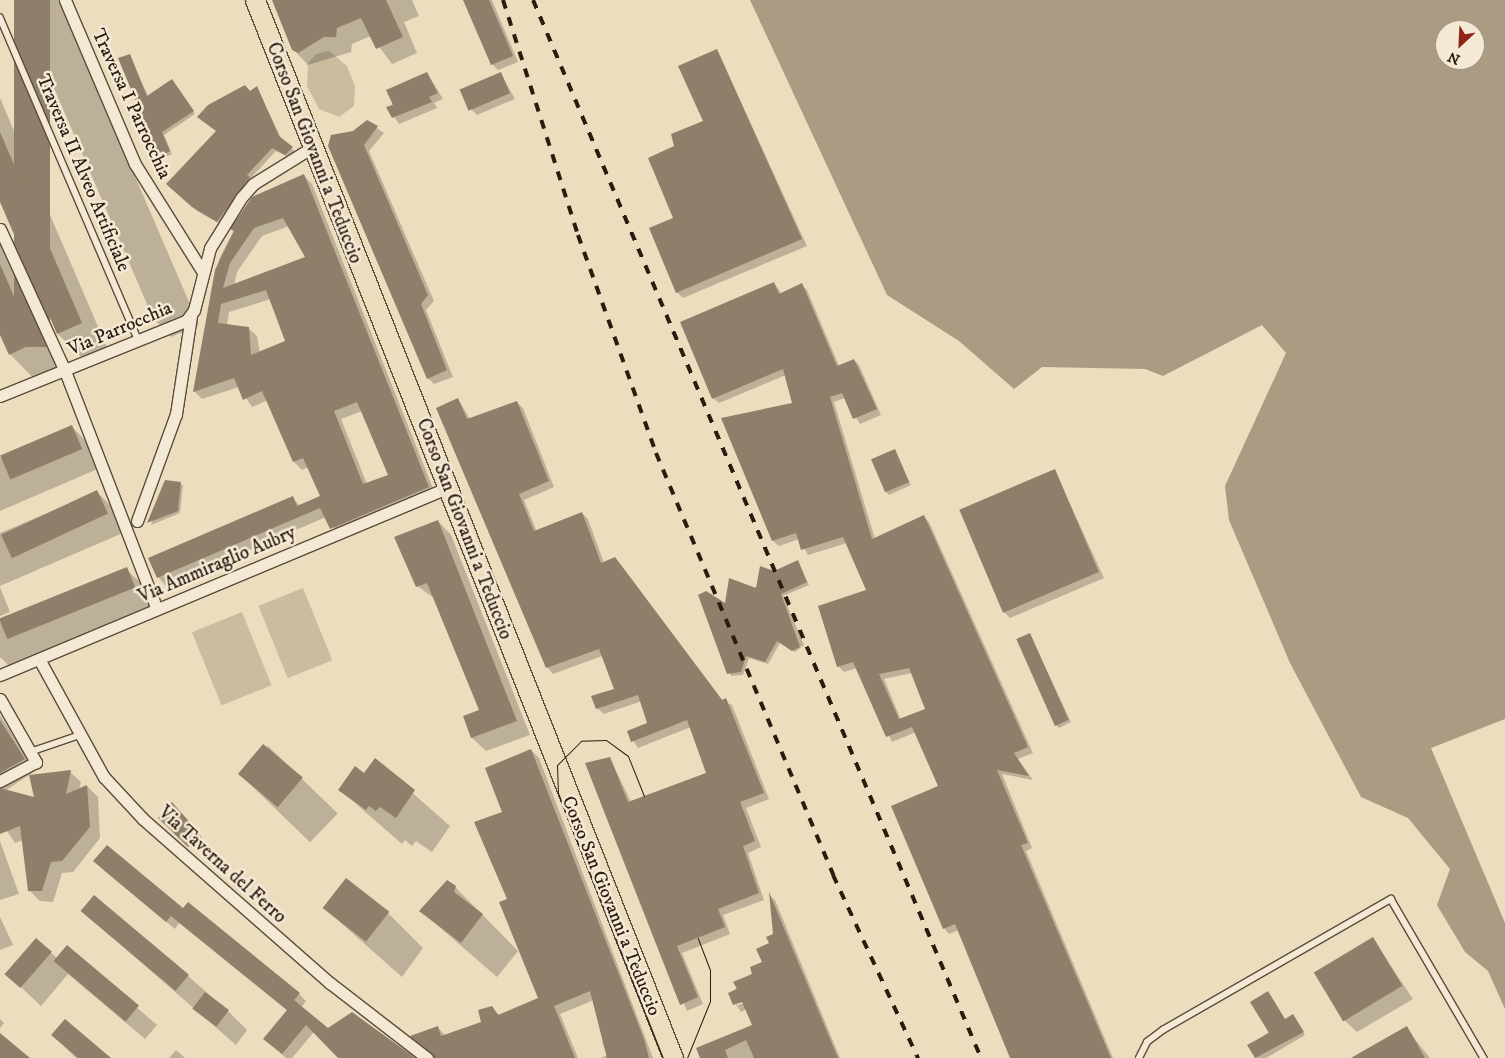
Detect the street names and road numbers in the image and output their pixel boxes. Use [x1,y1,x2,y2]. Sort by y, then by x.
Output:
street label: Traversa I Parrocchia [86,25,176,183]
street label: Corso San Giovanni a Teduccio [261,39,367,267]
street label: Traversa II Alveo Artificiale [31,71,135,275]
street label: Via Parrocchia [65,297,175,361]
street label: Corso San Giovanni a Teduccio [411,415,517,643]
street label: Via Ammiraglio Aubry [135,521,299,609]
street label: Corso San Giovanni a Teduccio [556,793,666,1019]
street label: Via Taverna del Ferro [153,801,291,929]

